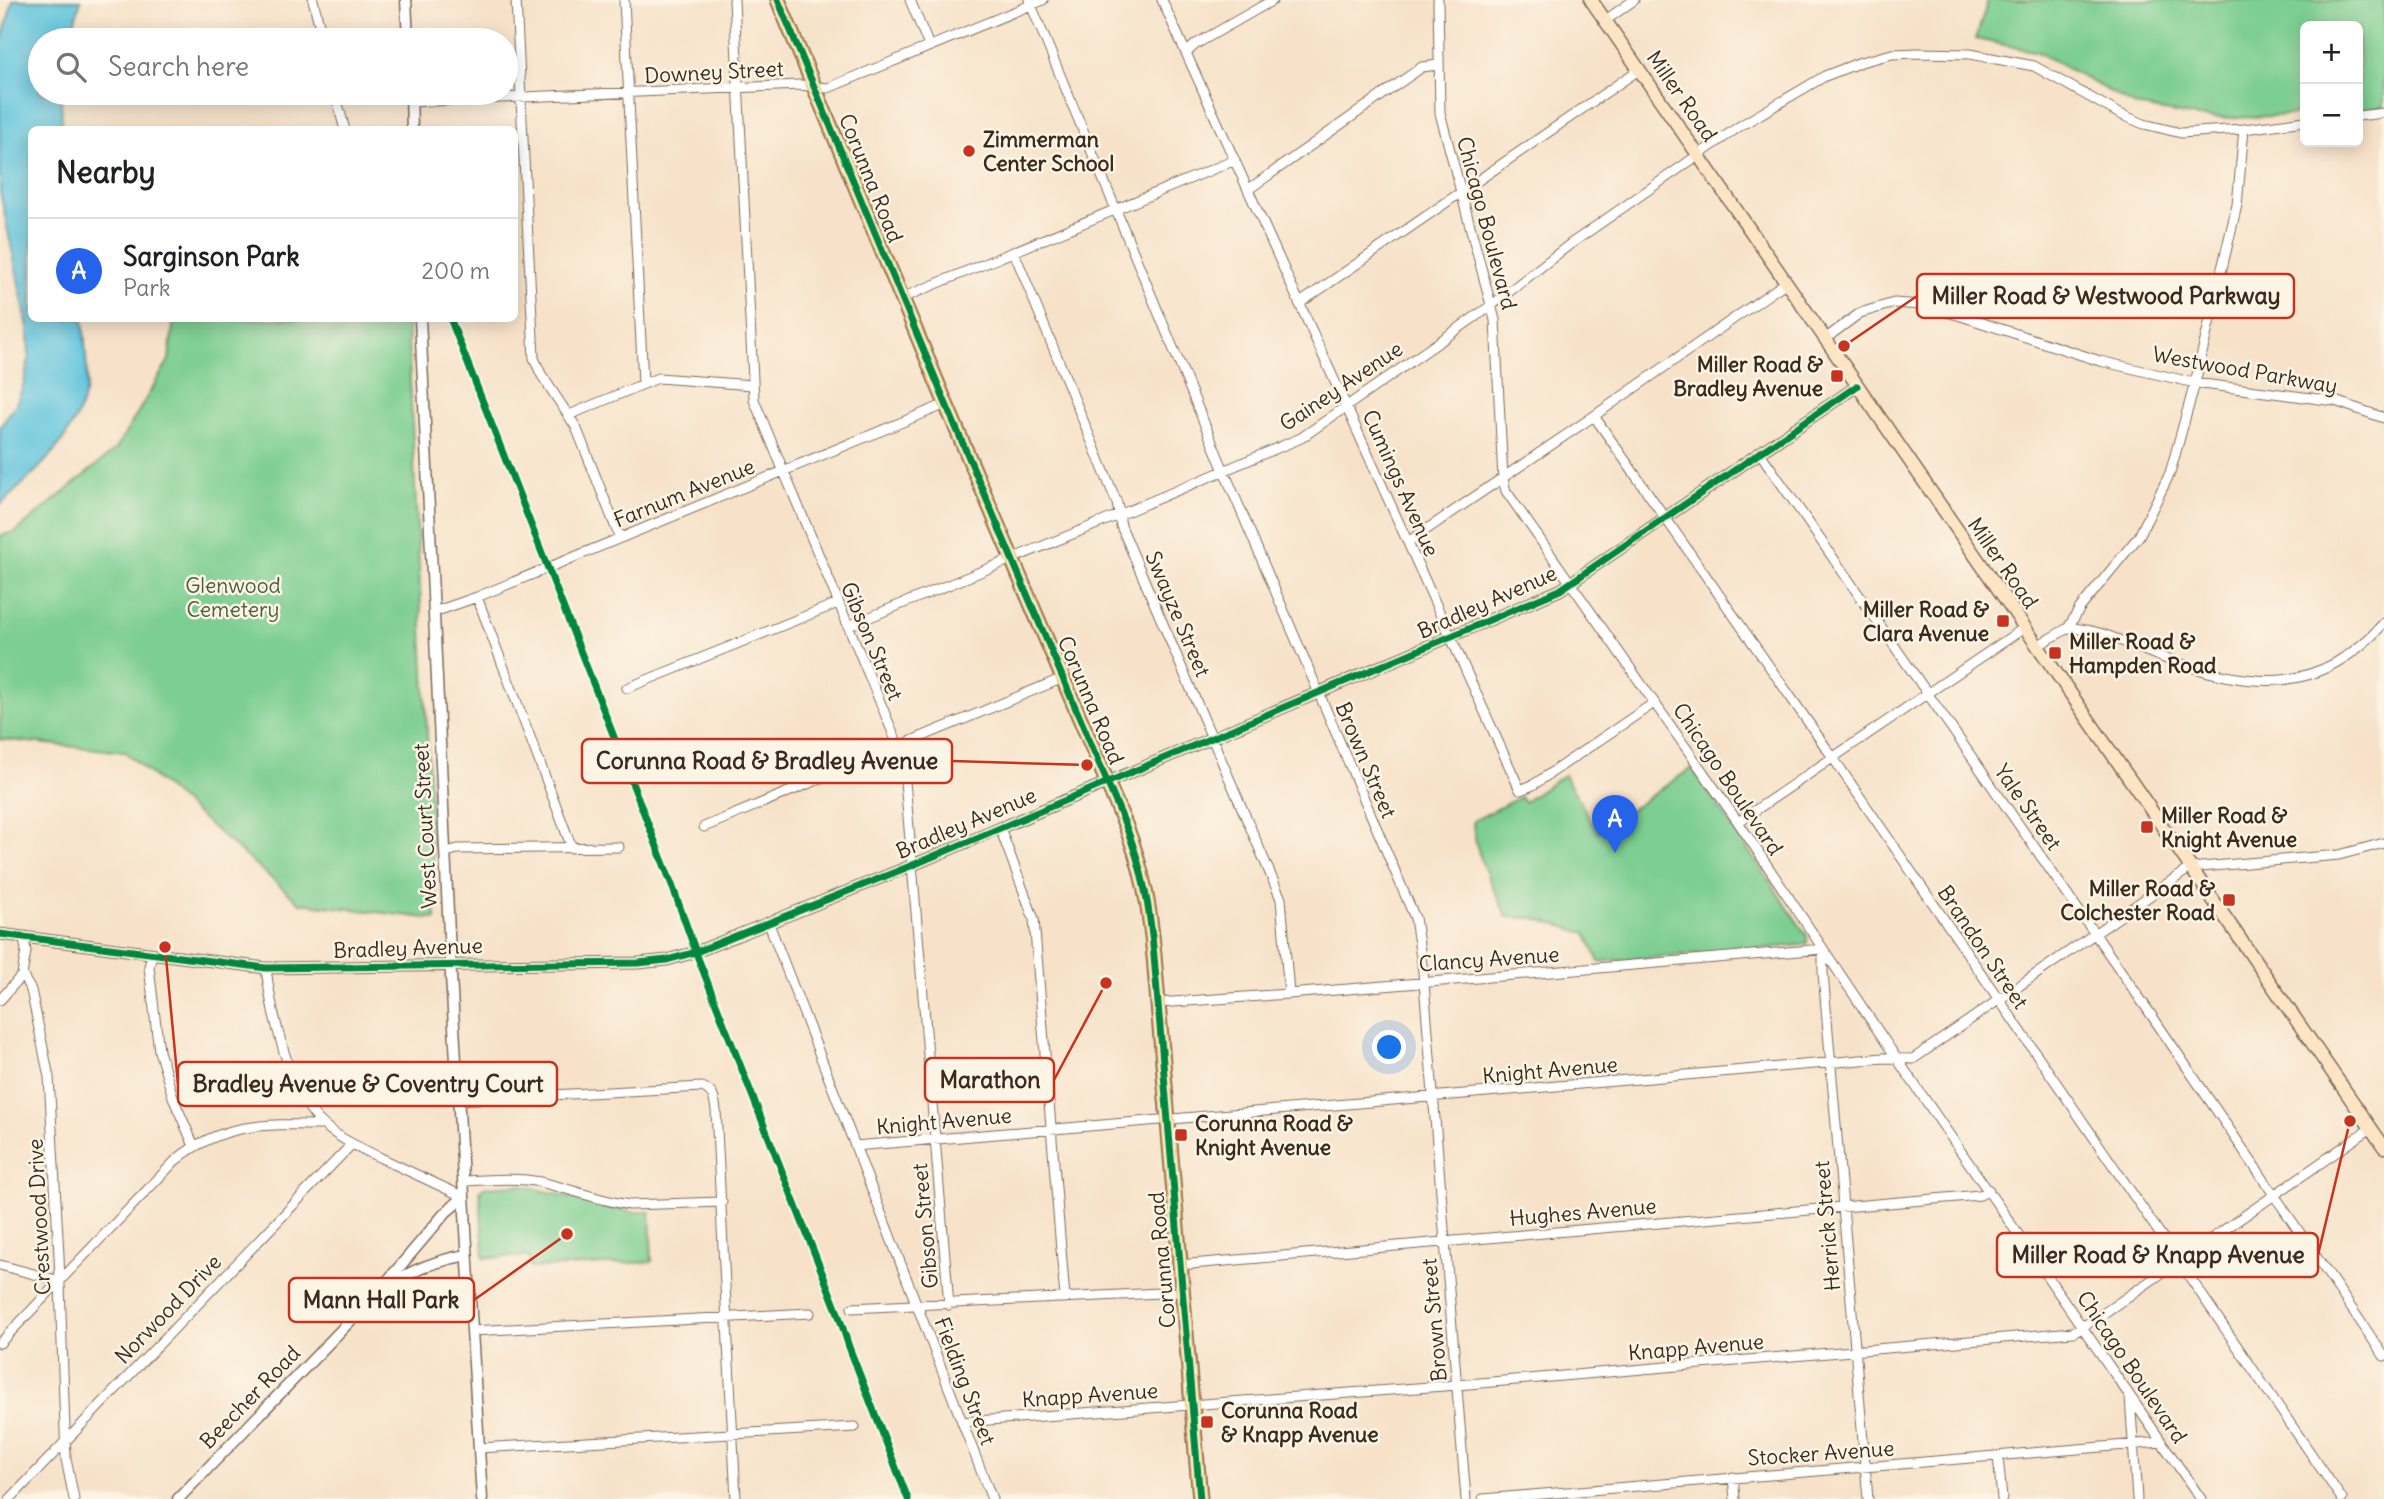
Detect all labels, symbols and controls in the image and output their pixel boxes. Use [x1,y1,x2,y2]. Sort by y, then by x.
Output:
map controls [2300,21,2363,147]
button: + [2300,21,2363,84]
search box [28,28,518,105]
street label: Miller Road [1641,45,1723,147]
icon: search [52,48,90,86]
text: Search here [108,50,249,83]
street label: Downey Street [644,55,784,89]
button: − [2300,84,2363,147]
street label: Corunna Road [833,110,909,246]
place label: Zimmerman Center School [983,126,1114,177]
street label: Chicago Boulevard [1451,133,1523,313]
marker: Zimmerman Center School [961,143,977,159]
text: Nearby [56,153,156,191]
text: Sarginson Park [123,240,299,273]
text: A [72,256,86,285]
text: 200 m [421,256,490,285]
text: Park [123,273,171,302]
callout: Miller Road & Westwood Parkway [1917,274,2294,318]
text: Miller Road & Westwood Parkway [1931,281,2281,310]
street label: Gainey Avenue [1274,335,1408,437]
street label: Westwood Parkway [2150,340,2340,400]
place label: Miller Road & Bradley Avenue [1673,351,1823,402]
marker: Miller Road & Bradley Avenue [1829,368,1845,384]
street label: Cumings Avenue [1357,405,1445,561]
street label: Farnum Avenue [610,452,758,534]
street label: Miller Road [1962,512,2044,614]
street label: Swayze Street [1139,547,1217,681]
street label: Bradley Avenue [1413,559,1561,645]
park label: Glenwood Cemetery [185,572,281,623]
street label: Gibson Street [835,578,909,704]
place label: Miller Road & Clara Avenue [1863,596,1989,647]
marker: Miller Road & Clara Avenue [1995,613,2011,629]
place label: Miller Road & Hampden Road [2069,628,2217,679]
street label: Corunna Road [1052,632,1130,768]
marker: Miller Road & Hampden Road [2047,645,2063,661]
street label: Brown Street [1329,698,1403,822]
street label: Chicago Boulevard [1667,698,1789,860]
callout: Corunna Road & Bradley Avenue [582,739,952,783]
street label: West Court Street [407,743,443,909]
text: Corunna Road & Bradley Avenue [596,746,938,775]
street label: Yale Street [1988,759,2068,855]
street label: Bradley Avenue [892,781,1040,865]
pin: A [1592,795,1638,853]
place label: Miller Road & Knight Avenue [2161,802,2297,853]
marker: Miller Road & Knight Avenue [2139,819,2155,835]
place label: Miller Road & Colchester Road [2060,875,2216,926]
street label: Brandon Street [1932,880,2034,1014]
marker: Miller Road & Colchester Road [2221,892,2237,908]
street label: Bradley Avenue [333,932,483,964]
street label: Clancy Avenue [1418,941,1560,977]
your location [1372,1030,1406,1064]
street label: Knight Avenue [1481,1051,1619,1089]
callout: Marathon [925,1058,1054,1102]
callout: Bradley Avenue & Coventry Court [178,1062,557,1106]
text: Marathon [939,1065,1041,1094]
text: Bradley Avenue & Coventry Court [192,1069,544,1098]
street label: Knight Avenue [875,1102,1013,1140]
place label: Corunna Road & Knight Avenue [1195,1110,1353,1161]
marker: Corunna Road & Knight Avenue [1173,1127,1189,1143]
street label: Crestwood Drive [21,1138,57,1296]
street label: Herrick Street [1808,1160,1846,1292]
street label: Gibson Street [906,1162,944,1290]
street label: Corunna Road [1143,1191,1181,1329]
street label: Hughes Avenue [1508,1192,1658,1232]
callout: Miller Road & Knapp Avenue [1997,1233,2318,1277]
text: Miller Road & Knapp Avenue [2011,1240,2305,1269]
street label: Norwood Drive [109,1249,227,1369]
street label: Brown Street [1415,1257,1453,1383]
callout: Mann Hall Park [289,1278,474,1322]
text: Mann Hall Park [303,1285,460,1314]
street label: Chicago Boulevard [2071,1286,2193,1448]
street label: Fielding Street [928,1313,1002,1449]
street label: Knapp Avenue [1627,1328,1765,1366]
street label: Beecher Road [194,1340,306,1454]
street label: Knapp Avenue [1021,1377,1159,1413]
place label: Corunna Road & Knapp Avenue [1221,1397,1379,1448]
marker: Corunna Road & Knapp Avenue [1199,1414,1215,1430]
street label: Stocker Avenue [1747,1434,1895,1472]

